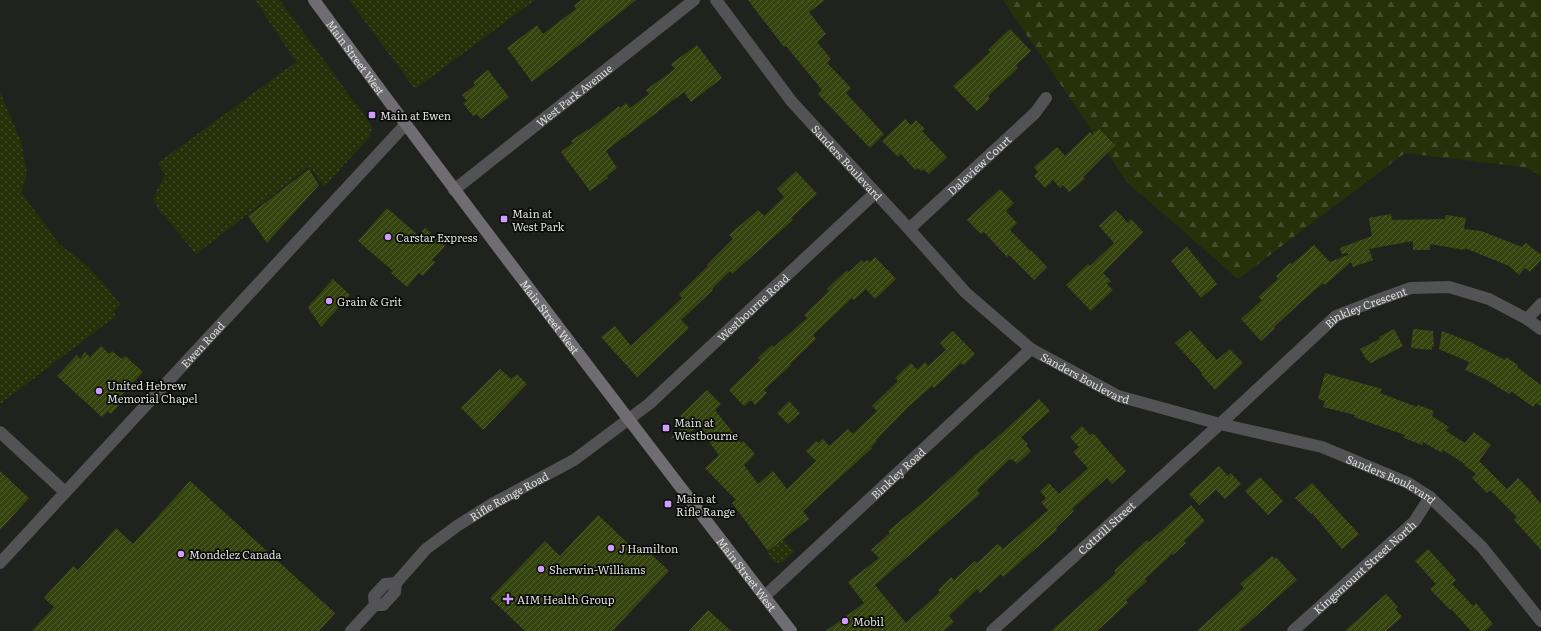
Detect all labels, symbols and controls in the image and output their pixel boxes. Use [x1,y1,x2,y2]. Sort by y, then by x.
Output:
street label: Main Street West [323,16,389,98]
street label: West Park Avenue [532,60,616,130]
place label: Main at Ewen [380,107,451,123]
marker: Main at Ewen [367,110,377,120]
street label: Sanders Boulevard [808,121,887,204]
street label: Daleview Court [943,131,1015,198]
place label: Main at West Park [512,205,564,234]
marker: Main at West Park [499,214,509,224]
place label: Carstar Express [396,229,478,245]
marker: Carstar Express [383,232,393,242]
street label: Westbourne Road [713,269,792,345]
street label: Main Street West [517,276,584,357]
street label: Binkley Crescent [1321,282,1409,331]
place label: Grain & Grit [337,293,402,309]
marker: Grain & Grit [324,296,334,306]
street label: Ewen Road [177,317,228,371]
street label: Sanders Boulevard [1038,348,1132,407]
place label: United Hebrew Memorial Chapel [107,377,198,406]
marker: United Hebrew Memorial Chapel [94,386,104,396]
place label: Main at Westbourne [674,414,738,443]
marker: Main at Westbourne [661,423,671,433]
street label: Binkley Road [867,443,929,502]
street label: Sanders Boulevard [1344,450,1440,507]
street label: Rifle Range Road [466,467,551,524]
place label: Main at Rifle Range [676,490,736,519]
street label: Cottrill Street [1074,497,1139,558]
marker: Main at Rifle Range [663,499,673,509]
street label: Kingsmount Street North [1309,516,1419,617]
street label: Main Street West [713,534,781,615]
place label: J Hamilton [619,540,678,556]
marker: J Hamilton [606,543,616,553]
place label: Mondelez Canada [189,546,282,562]
marker: Mondelez Canada [176,549,186,559]
place label: Sherwin-Williams [549,561,645,577]
marker: Sherwin-Williams [536,564,546,574]
place label: AIM Health Group [517,591,615,607]
marker: AIM Health Group [502,593,514,605]
place label: Mobil [853,613,884,629]
marker: Mobil [840,616,850,626]

